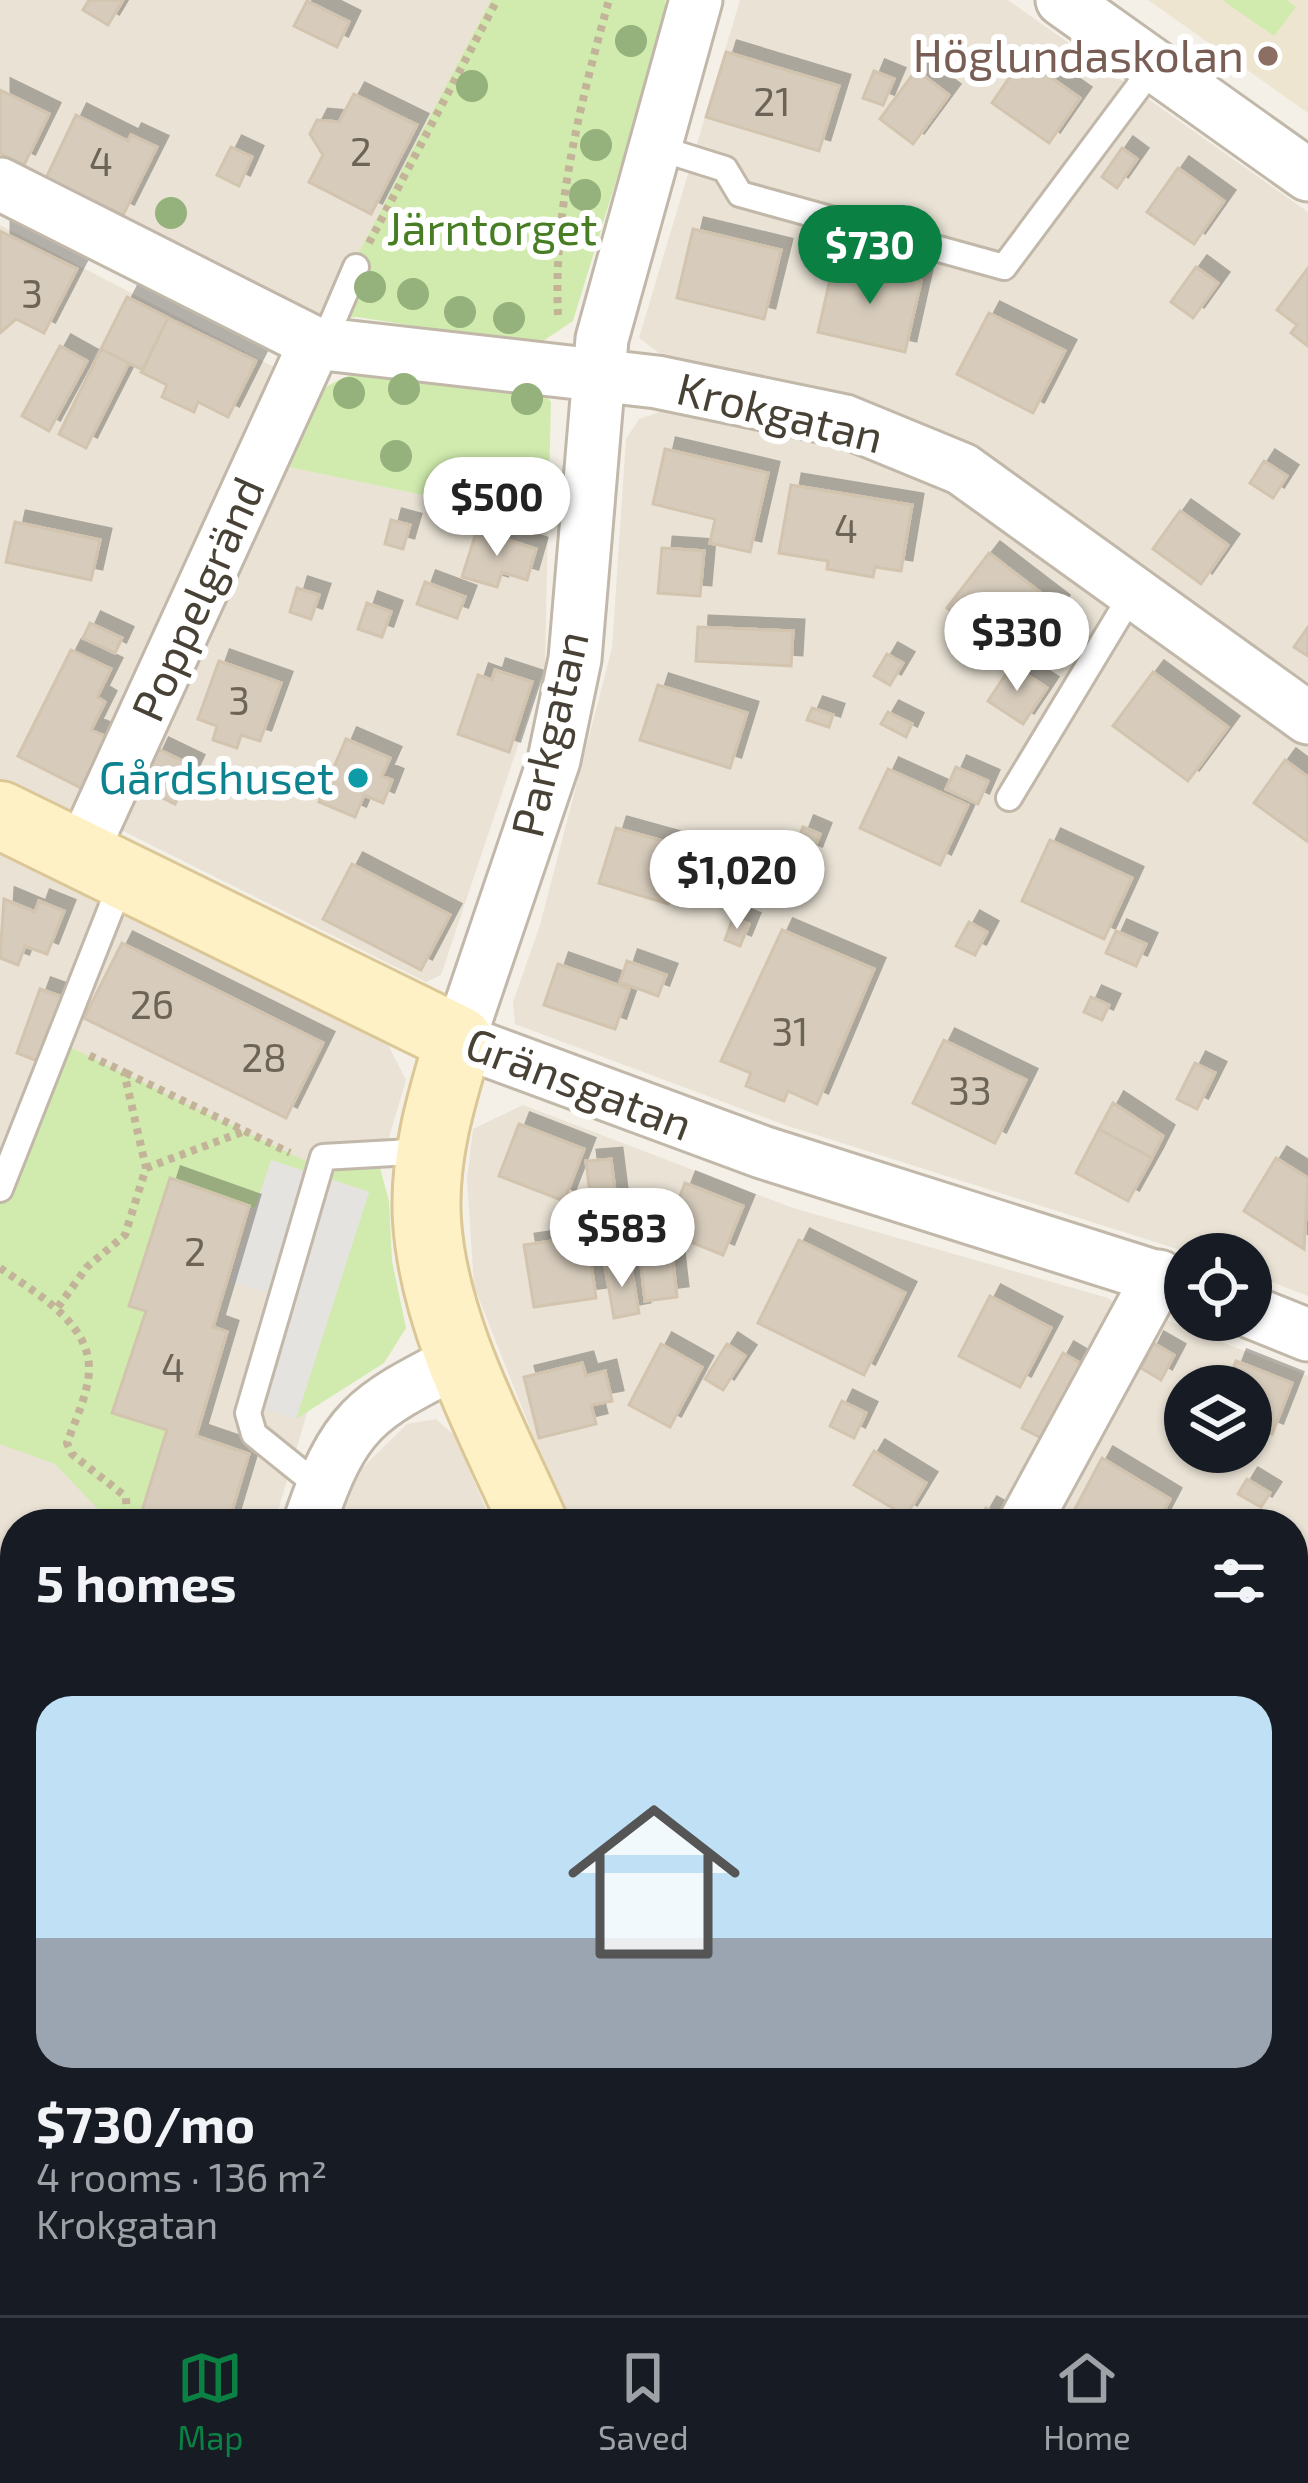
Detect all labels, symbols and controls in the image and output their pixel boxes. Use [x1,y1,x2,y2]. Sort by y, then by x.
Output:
place label: Höglundaskolan [913,27,1244,81]
marker: Höglundaskolan [1255,43,1281,69]
house number: 21 [753,77,791,124]
house number: 2 [350,127,372,174]
house number: 4 [89,137,113,184]
park label: Järntorget [386,200,598,254]
pin: $730 [799,205,941,307]
text: $730 [825,220,915,267]
house number: 3 [21,269,43,316]
street label: Krokgatan [672,359,889,463]
pin: $500 [426,457,568,559]
street label: Poppelgränd [118,468,274,729]
text: $500 [450,472,544,519]
house number: 4 [834,504,858,551]
pin: $330 [946,592,1088,694]
text: $330 [971,607,1063,654]
street label: Parkgatan [498,625,598,842]
house number: 3 [228,676,250,723]
place label: Gårdshuset [99,749,334,803]
marker: Gårdshuset [345,765,371,791]
pin: $1,020 [639,830,835,932]
text: $1,020 [677,845,797,892]
house number: 26 [130,980,174,1027]
house number: 31 [771,1007,809,1054]
street label: Gränsgatan [459,1014,700,1150]
house number: 28 [241,1033,287,1080]
house number: 33 [948,1066,992,1113]
pin: $583 [551,1188,693,1290]
text: $583 [577,1203,667,1250]
house number: 2 [184,1227,206,1274]
map controls [1164,1233,1272,1473]
button: locate [1164,1233,1272,1341]
house number: 4 [161,1343,185,1390]
button: layers [1164,1365,1272,1473]
icon: filters [1206,1548,1272,1614]
text: 5 homes [36,1551,237,1612]
icon: home [546,1774,762,1990]
text: $730/mo [36,2092,255,2153]
text: 4 rooms · 136 m² [36,2153,327,2200]
text: Krokgatan [36,2200,218,2247]
tab: Map [177,2345,244,2457]
tab: Saved [598,2345,689,2457]
tab: Home [1043,2345,1131,2457]

